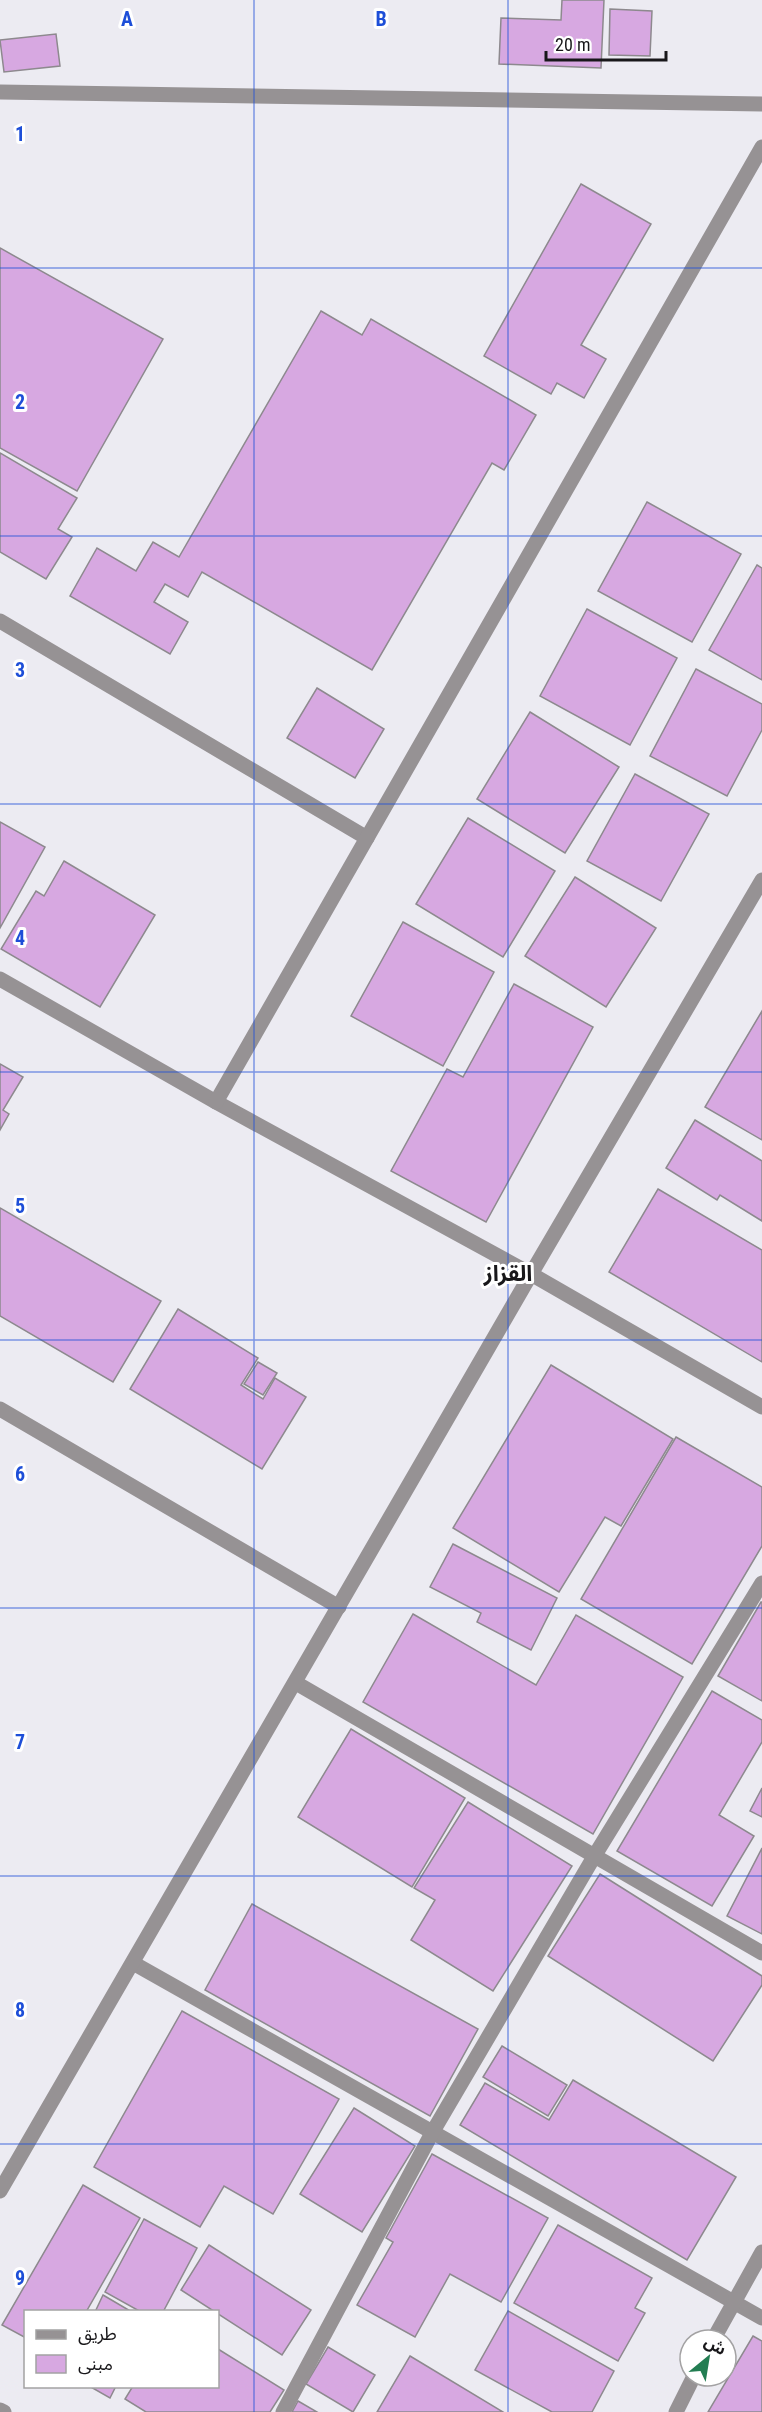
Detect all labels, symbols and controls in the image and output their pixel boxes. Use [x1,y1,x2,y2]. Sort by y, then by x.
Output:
text: A [121,7,133,31]
text: B [375,7,387,31]
scale bar [546,24,666,62]
text: 20 m [555,34,590,55]
text: 1 [15,122,25,146]
text: 2 [15,390,25,414]
text: 3 [15,658,25,682]
text: 4 [15,926,25,950]
text: 5 [15,1194,25,1218]
district label: القزاز [483,1261,532,1287]
text: 6 [15,1462,25,1486]
text: 7 [15,1730,25,1754]
text: 8 [15,1998,25,2022]
text: 9 [15,2266,25,2290]
legend [24,2310,219,2388]
text: طريق [78,2323,117,2345]
north arrow [678,2328,738,2388]
text: ش [701,2332,730,2359]
text: مبنى [78,2353,113,2375]

